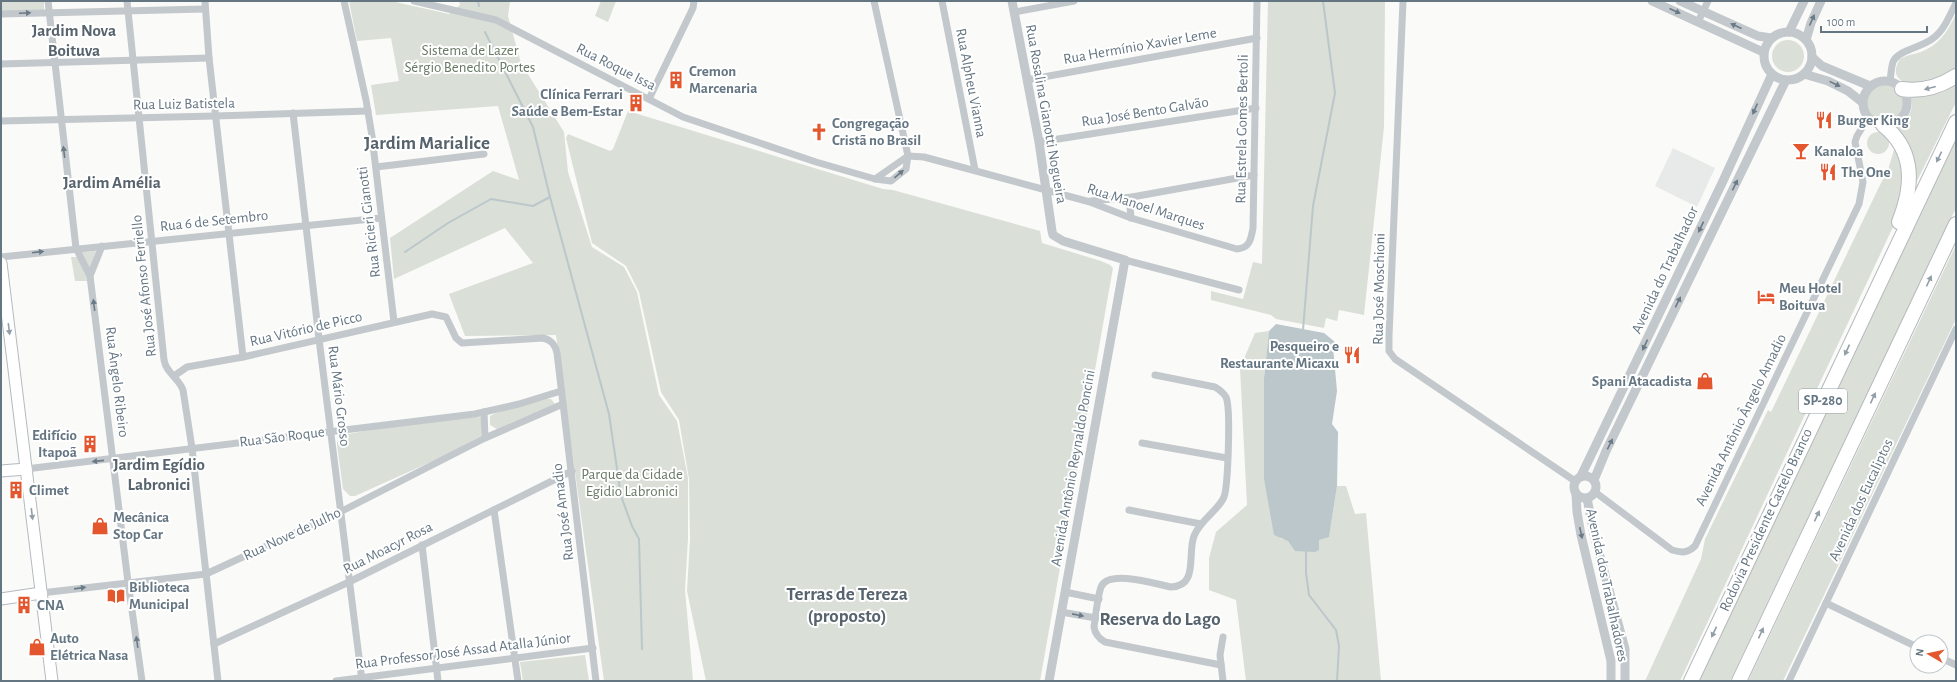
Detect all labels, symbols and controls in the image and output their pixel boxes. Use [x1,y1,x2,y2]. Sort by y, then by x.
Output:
scale bar [1821,8,1927,34]
one-way arrow [1670,9,1682,15]
one-way arrow [19,10,31,17]
one-way arrow [1809,14,1815,26]
text: 100 m [1827,16,1855,28]
district label: Jardim Nova Boituva [32,22,116,59]
street label: Rua Rosalina Gianotti Nogueira [1023,23,1069,205]
one-way arrow [1730,23,1742,29]
street label: Rua Hermínio Xavier Leme [1062,25,1218,67]
street label: Rua Alpheu Vianna [953,27,989,139]
street label: Rua Roque Issa [574,41,658,93]
park label: Sistema de Lazer Sérgio Benedito Portes [405,43,535,75]
street label: Rua Estrela Gomes Bertoli [1233,54,1251,204]
place label: Cremon Marcenaria [689,64,757,96]
building icon: Cremon Marcenaria [666,70,686,90]
one-way arrow [1829,81,1841,87]
one-way arrow [1924,85,1936,91]
place label: Clínica Ferrari Saúde e Bem-Estar [511,87,624,119]
building icon: Clínica Ferrari Saúde e Bem-Estar [626,93,646,113]
street label: Rua José Bento Galvão [1080,95,1210,129]
street label: Rua Luiz Batistela [133,96,235,112]
one-way arrow [1752,104,1758,115]
restaurant icon: Burger King [1814,110,1834,130]
place label: Burger King [1837,113,1909,128]
place label: Congregação Cristã no Brasil [832,116,921,148]
church icon: Congregação Cristã no Brasil [809,122,829,142]
district label: Jardim Marialice [364,134,490,153]
bar icon: Kanaloa [1791,141,1811,161]
place label: Kanaloa [1814,144,1863,159]
one-way arrow [61,146,67,158]
one-way arrow [1936,151,1942,162]
restaurant icon: The One [1818,162,1838,182]
street label: Rua Ricieri Gianotti [355,165,383,279]
place label: The One [1841,165,1891,180]
one-way arrow [894,169,905,178]
district label: Jardim Amélia [63,174,161,191]
one-way arrow [1732,179,1738,190]
street label: Rua Manoel Marques [1085,181,1207,233]
street label: Avenida do Trabalhador [1629,204,1701,336]
street label: Rua 6 de Setembro [159,208,269,234]
street label: Rua José Afonso Ferriello [129,214,159,358]
one-way arrow [1698,222,1704,233]
street label: Rua José Moschioni [1371,233,1387,345]
one-way arrow [32,249,44,255]
one-way arrow [1926,275,1932,287]
place label: Meu Hotel Boituva [1779,281,1841,313]
hotel icon: Meu Hotel Boituva [1756,287,1776,307]
one-way arrow [1675,296,1681,307]
one-way arrow [91,299,97,311]
street label: Rua Vitório de Picco [248,309,364,349]
one-way arrow [6,323,12,335]
street label: Rua Ângelo Ribeiro [103,326,132,438]
street label: Avenida Antônio Ângelo Amadio [1692,331,1789,508]
place label: Pesqueiro e Restaurante Micaxu [1220,339,1339,371]
one-way arrow [1642,339,1648,350]
one-way arrow [1844,344,1850,356]
street label: Rua Mário Grosso [325,345,353,447]
restaurant icon: Pesqueiro e Restaurante Micaxu [1342,345,1362,365]
street label: Avenida Antônio Reynaldo Poncini [1048,369,1098,567]
shop icon: Spani Atacadista [1695,371,1715,391]
place label: Spani Atacadista [1592,374,1692,389]
road number: SP-280 [1799,389,1847,413]
one-way arrow [1870,393,1876,404]
street label: Rua São Roque [238,424,326,450]
street label: Rodovia Presidente Castelo Branco [1717,426,1815,614]
place label: Edifício Itapoã [32,428,77,460]
building icon: Edifício Itapoã [80,434,100,454]
street label: Avenida dos Eucaliptos [1826,437,1896,563]
one-way arrow [1607,438,1613,450]
district label: Jardim Egídio Labronici [113,456,205,493]
one-way arrow [92,457,104,464]
street label: Rua José Amadio [550,462,576,562]
park label: Parque da Cidade Egidio Labronici [581,467,683,499]
building icon: Climet [6,480,26,500]
place label: Climet [29,483,69,498]
street label: Rua Nove de Julho [241,505,343,563]
street label: Avenida dos Trabalhadores [1583,507,1631,663]
one-way arrow [29,508,35,520]
place label: Mecânica Stop Car [113,510,169,542]
one-way arrow [1814,510,1820,521]
shop icon: Mecânica Stop Car [90,516,110,536]
street label: Rua Moacyr Rosa [341,519,435,577]
one-way arrow [1578,526,1584,539]
place label: Biblioteca Municipal [129,580,190,612]
one-way arrow [74,585,86,591]
district label: Terras de Tereza (proposto) [786,585,908,626]
library icon: Biblioteca Municipal [106,586,126,606]
building icon: CNA [14,595,34,615]
place label: CNA [37,598,64,613]
district label: Reserva do Lago [1099,610,1221,629]
one-way arrow [1072,612,1085,618]
one-way arrow [1711,626,1717,638]
one-way arrow [1758,627,1765,639]
street label: Rua Professor José Assad Atalla Júnior [354,630,572,672]
place label: Auto Elétrica Nasa [50,631,128,663]
north arrow [1909,634,1949,674]
one-way arrow [134,636,140,648]
shop icon: Auto Elétrica Nasa [27,637,47,657]
text: N [1914,648,1926,657]

